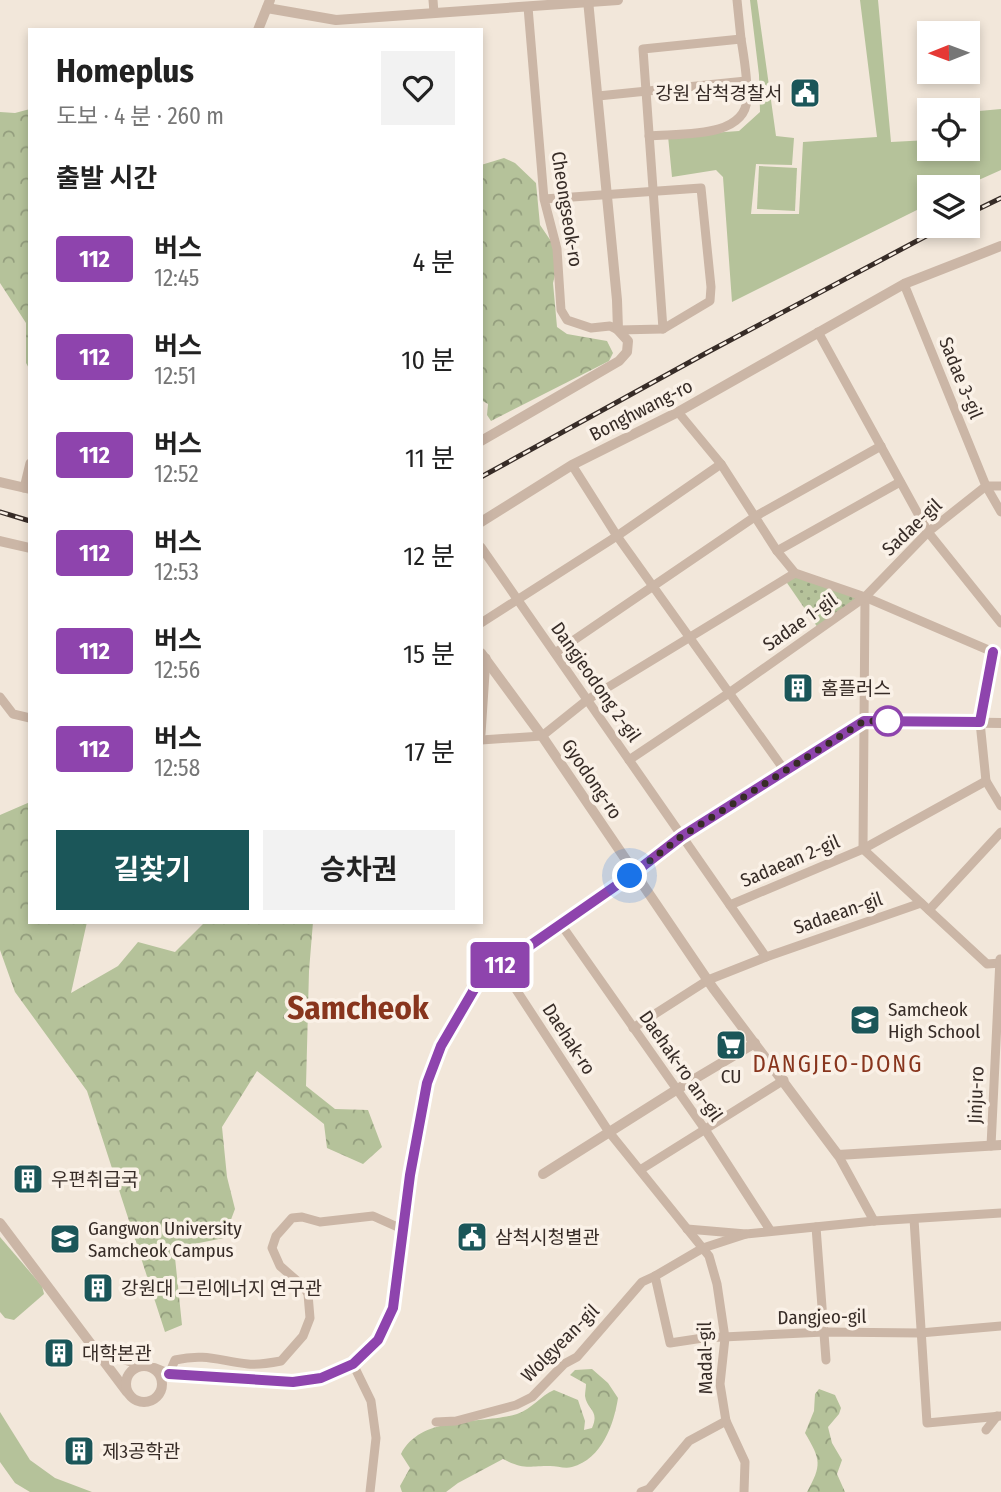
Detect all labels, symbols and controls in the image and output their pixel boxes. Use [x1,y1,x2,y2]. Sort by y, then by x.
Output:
north arrow [917,21,980,84]
map controls [917,21,980,238]
text: Homeplus [56,51,194,91]
button: heart [381,51,455,125]
public building icon: 강원 삼척경찰서 [788,76,822,110]
place label: 강원 삼척경찰서 [655,82,782,105]
button: locate [917,98,980,161]
text: 도보 · 4 분 · 260 m [56,102,224,130]
street label: Cheongseok-ro [547,150,587,268]
text: 출발 시간 [56,163,157,194]
button: layers [917,175,980,238]
text: 버스 [154,233,202,264]
text: 112 [79,245,110,273]
text: 4 분 [412,247,455,278]
text: 12:45 [154,264,199,292]
text: 버스 [154,331,202,362]
street label: Sadae 3-gil [934,334,988,422]
text: 112 [79,343,110,371]
text: 10 분 [401,345,455,376]
text: 12:51 [154,362,196,390]
street label: Bonghwang-ro [586,374,696,446]
text: 버스 [154,429,202,460]
text: 112 [79,441,110,469]
text: 11 분 [405,443,455,474]
text: 12:52 [154,460,199,488]
street label: Sadae-gil [877,494,947,560]
text: 버스 [154,527,202,558]
text: 112 [79,539,110,567]
text: 12 분 [403,541,455,572]
text: 12:53 [154,558,199,586]
street label: Sadae 1-gil [758,588,842,656]
street label: Dangjeodong 2-gil [546,618,646,746]
text: 버스 [154,625,202,656]
text: 112 [79,637,110,665]
text: 15 분 [403,639,455,670]
text: 12:56 [154,656,200,684]
building icon: 홈플러스 [781,671,815,705]
place label: 홈플러스 [821,677,891,700]
unlabelled marker [873,706,903,736]
text: 버스 [154,723,202,754]
text: 112 [79,735,110,763]
street label: Gyodong-ro [557,735,627,823]
text: 17 분 [404,737,455,768]
text: 12:58 [154,754,200,782]
button: 길찾기 [56,830,249,910]
button: 승차권 [263,830,455,910]
street label: Sadaean 2-gil [737,830,843,892]
your location [612,858,647,893]
street label: Sadaean-gil [791,887,885,939]
line badge: 112 [460,942,540,988]
text: 112 [485,951,515,979]
district label: Samcheok [287,988,430,1028]
place label: Samcheok High School [888,998,980,1043]
street label: Daehak-ro [538,999,600,1079]
school or university icon: Samcheok High School [848,1003,882,1037]
street label: Daehak-ro an-gil [634,1006,728,1126]
supermarket icon: CU [714,1028,748,1062]
district label: DANGJEO-DONG [753,1050,923,1078]
place label: CU [721,1065,741,1088]
street label: Jinju-ro [963,1066,989,1124]
building icon: 우편취급국 [11,1162,45,1196]
place label: 우편취급국 [51,1168,138,1191]
place label: Gangwon University Samcheok Campus [88,1217,242,1262]
public building icon: 삼척시청별관 [455,1220,489,1254]
school or university icon: Gangwon University Samcheok Campus [48,1222,82,1256]
place label: 삼척시청별관 [495,1226,600,1249]
building icon: 강원대 그린에너지 연구관 [81,1271,115,1305]
place label: 강원대 그린에너지 연구관 [121,1277,322,1300]
street label: Wolgyean-gil [516,1299,604,1387]
street label: Dangjeo-gil [777,1305,867,1329]
street label: Madal-gil [693,1321,717,1395]
building icon: 대학본관 [42,1336,76,1370]
place label: 대학본관 [82,1342,152,1365]
building icon: 제3공학관 [62,1434,96,1468]
place label: 제3공학관 [102,1440,181,1463]

